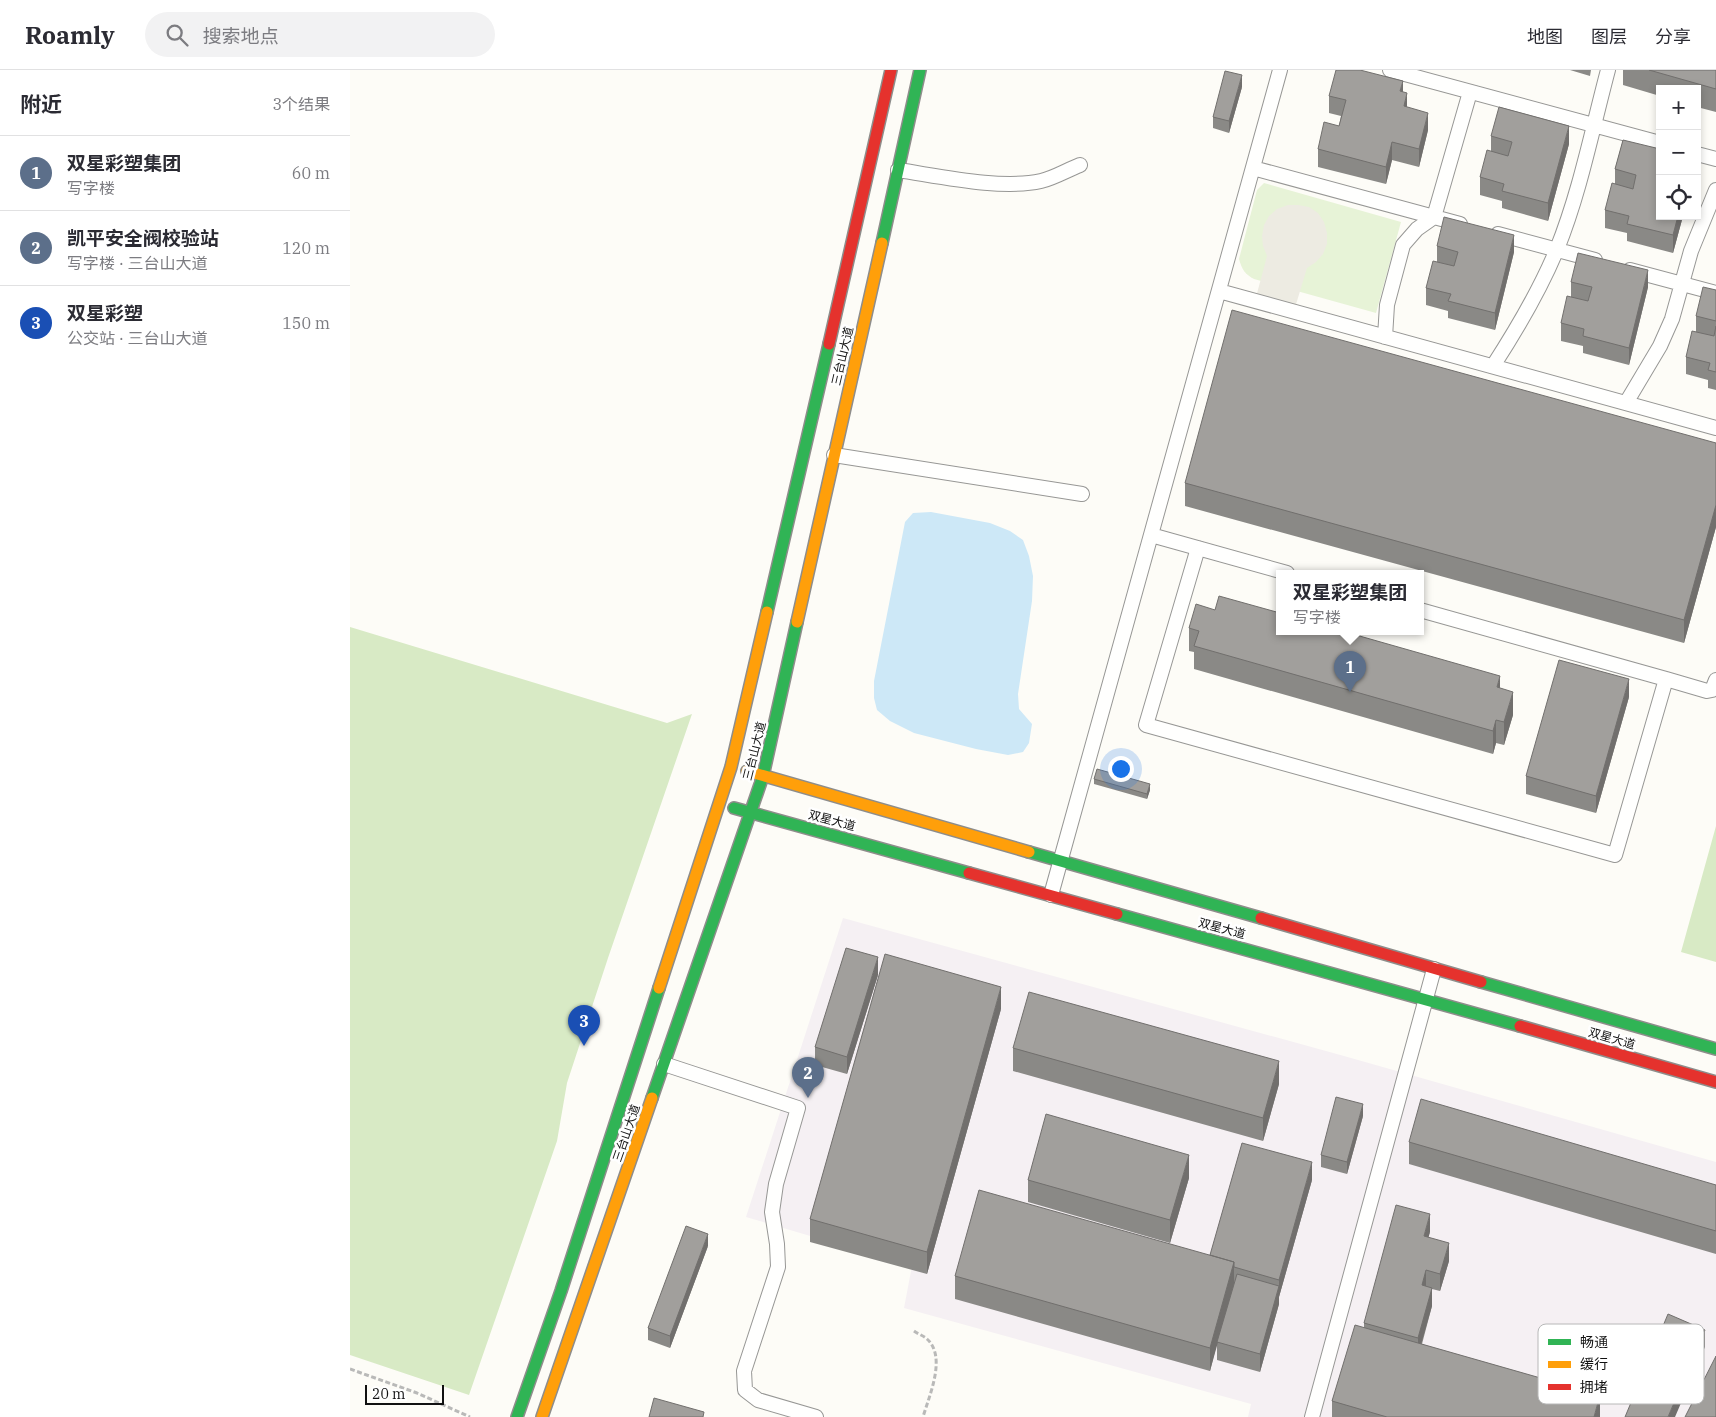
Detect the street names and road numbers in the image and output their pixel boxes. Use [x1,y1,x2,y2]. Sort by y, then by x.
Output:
street label: 三台山大道 [828,325,856,387]
street label: 三台山大道 [739,720,769,782]
street label: 双星大道 [807,807,857,833]
street label: 双星大道 [1197,915,1247,941]
street label: 双星大道 [1587,1024,1637,1052]
street label: 三台山大道 [609,1102,643,1164]

